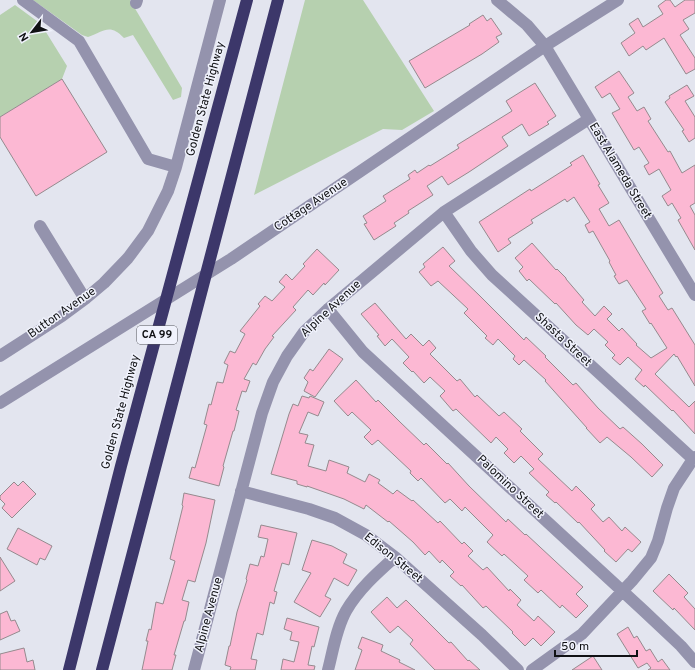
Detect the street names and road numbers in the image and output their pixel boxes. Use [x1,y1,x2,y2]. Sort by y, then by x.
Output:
street label: Golden State Highway [183,40,229,158]
street label: East Alameda Street [585,120,655,222]
street label: Cottage Avenue [271,175,351,235]
street label: Alpine Avenue [297,277,365,341]
street label: Button Avenue [25,284,99,342]
street label: Shasta Street [531,309,595,371]
road number: CA 99 [137,326,177,344]
street label: Golden State Highway [98,353,144,471]
street label: Palomino Street [473,452,547,522]
street label: Edison Street [360,529,426,587]
street label: Alpine Avenue [191,576,227,654]

